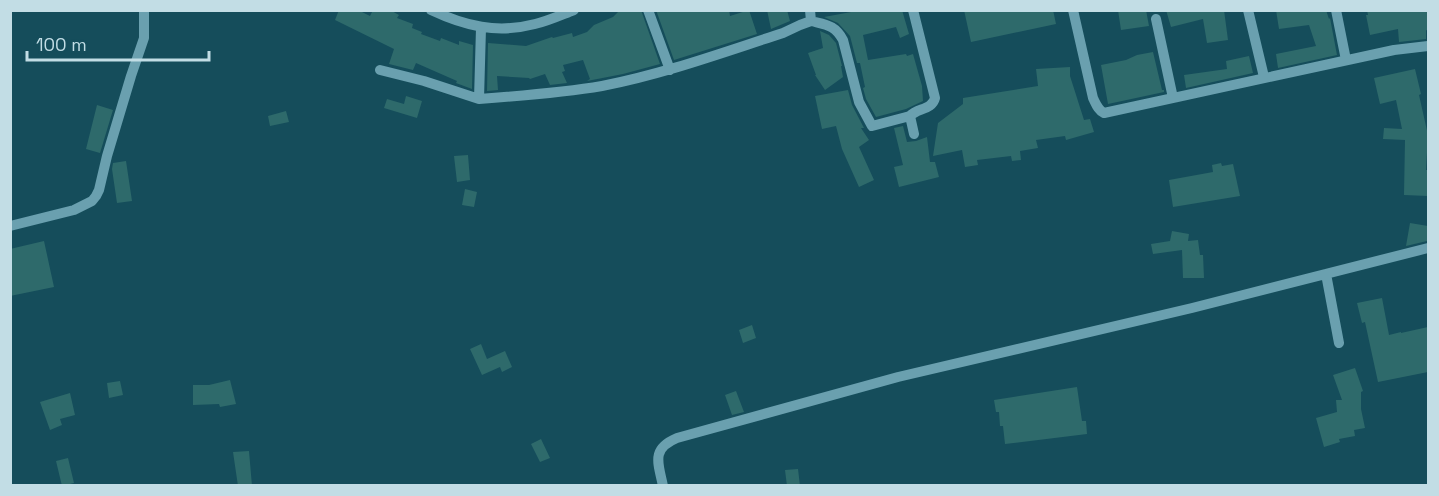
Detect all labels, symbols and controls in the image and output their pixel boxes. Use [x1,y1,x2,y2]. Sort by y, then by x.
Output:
scale bar [27,24,208,62]
text: 100 m [36,33,87,56]

